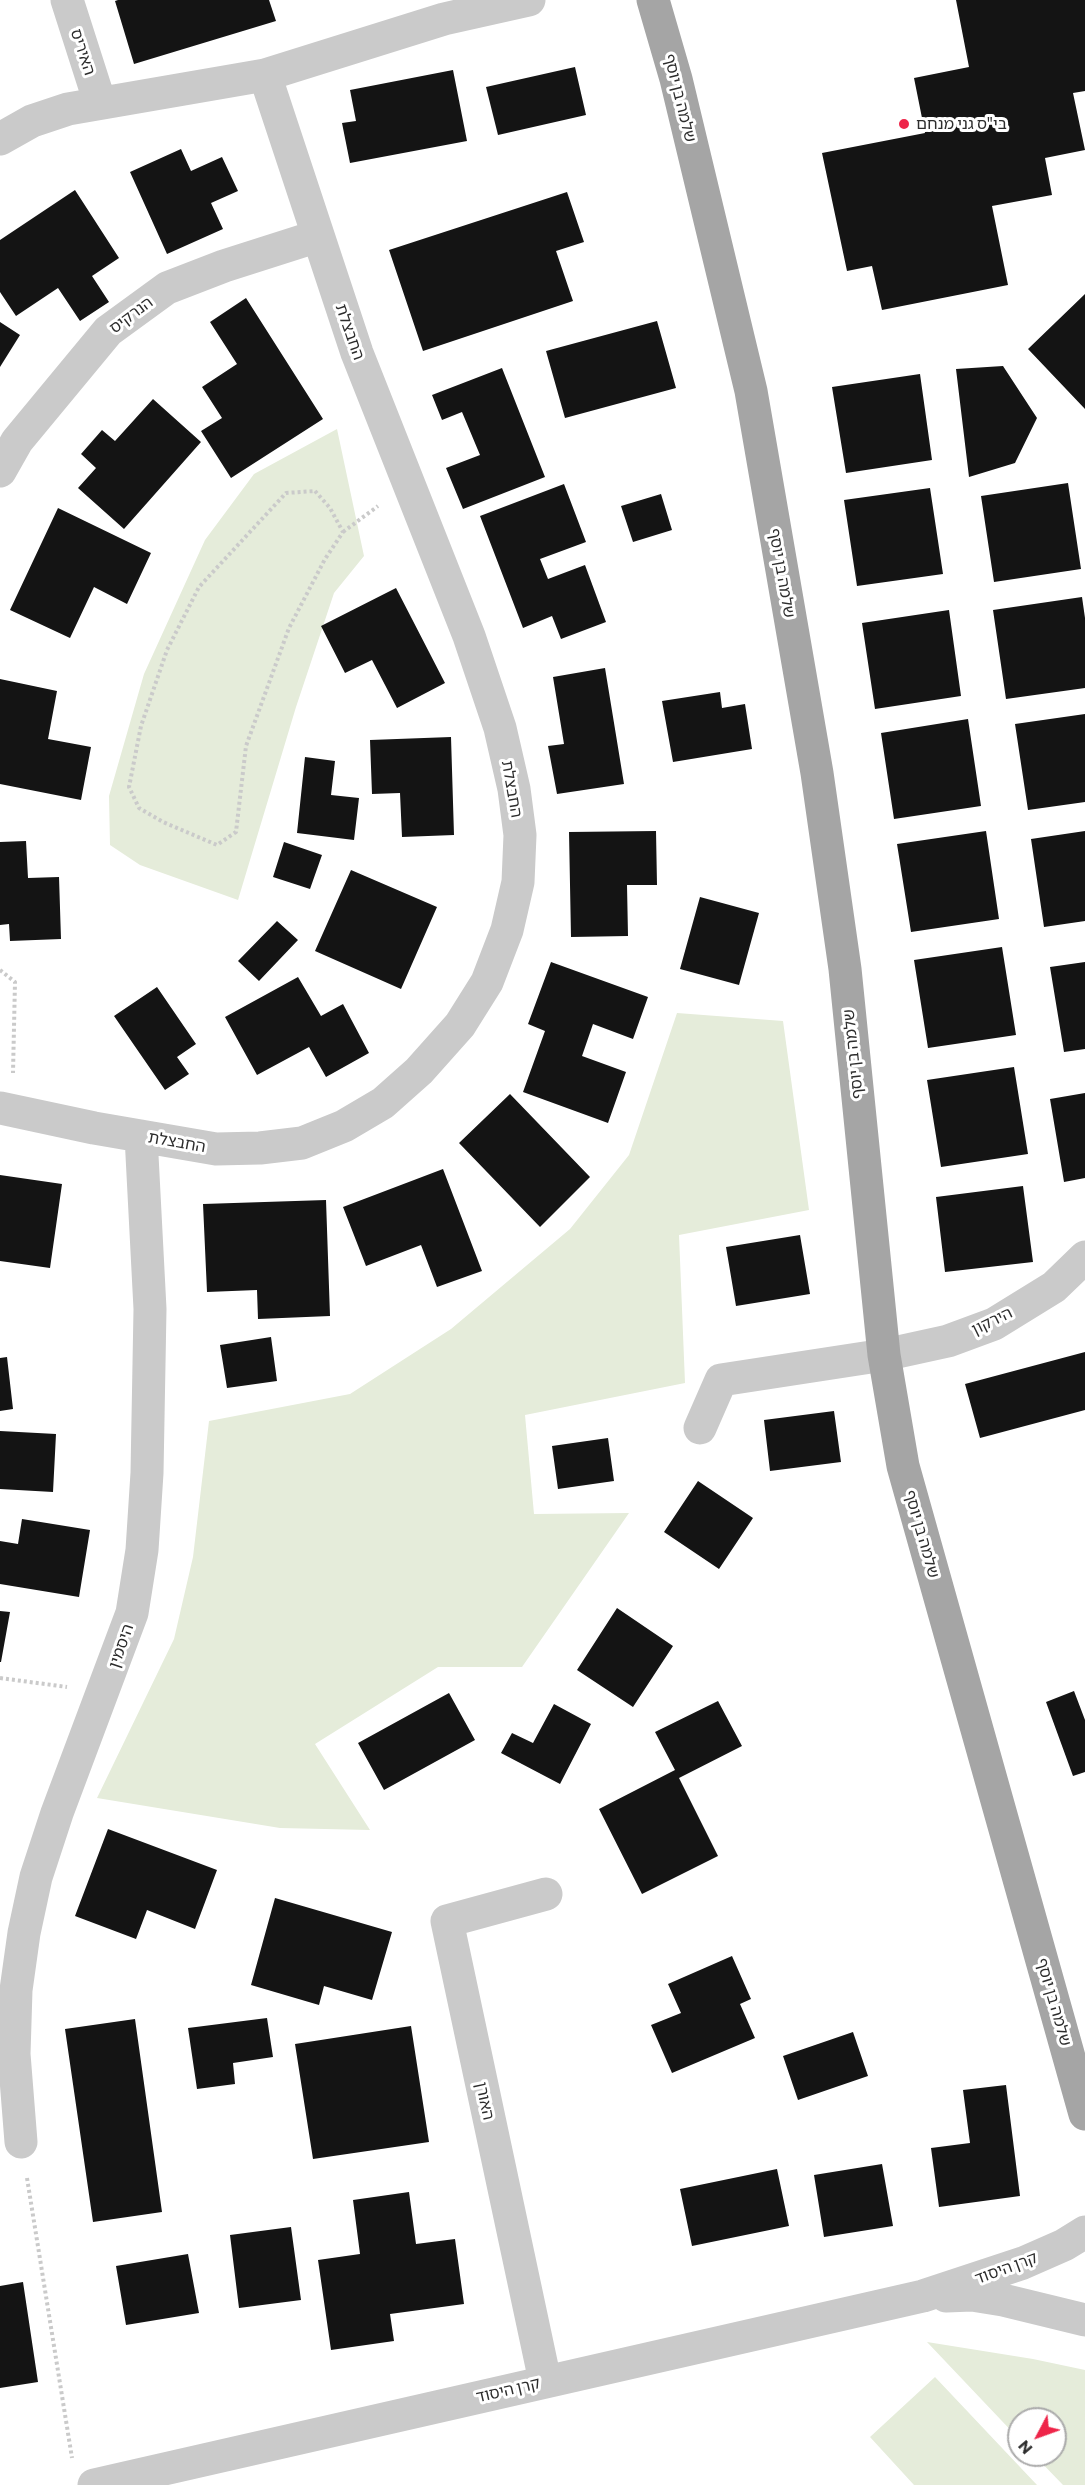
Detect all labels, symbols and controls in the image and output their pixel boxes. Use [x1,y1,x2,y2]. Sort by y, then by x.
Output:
street label: האיריס [67,26,99,78]
street label: שלמה בן יוסף [660,52,700,144]
place label: בי"ס גני מנחם [916,114,1007,134]
marker: בי"ס גני מנחם [897,117,911,131]
street label: הנרקיס [106,292,156,338]
street label: החבצלת [332,302,368,362]
street label: שלמה בן יוסף [765,527,799,619]
street label: החבצלת [498,759,526,819]
street label: שלמה בן יוסף [839,1008,867,1100]
street label: החבצלת [147,1128,207,1156]
street label: הירקון [969,1303,1015,1339]
street label: שלמה בן יוסף [900,1488,944,1580]
street label: היסמין [105,1621,137,1671]
street label: שלמה בן יוסף [1032,1956,1076,2048]
street label: האורן [472,2080,498,2122]
street label: קרן היסוד [972,2248,1040,2288]
street label: קרן היסוד [474,2373,542,2407]
north arrow [1007,2407,1067,2467]
text: N [1013,2437,1036,2459]

